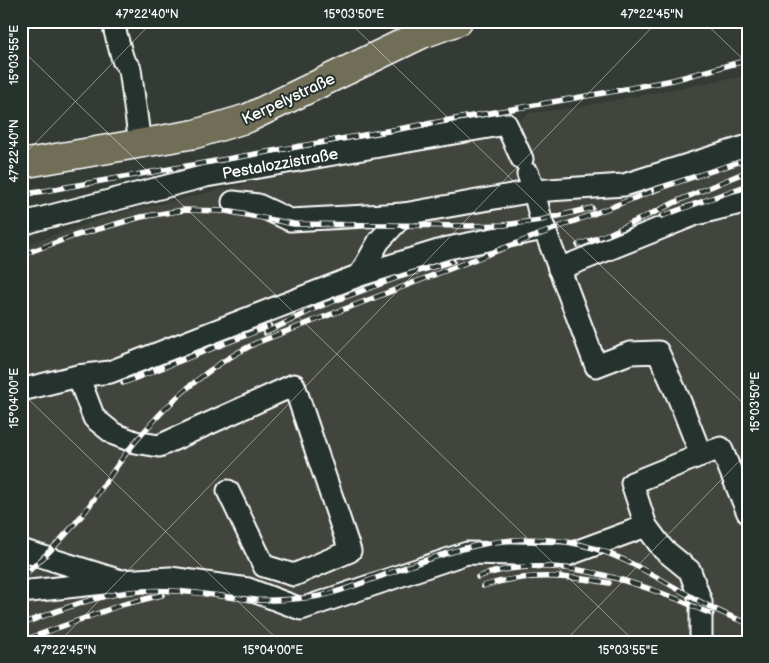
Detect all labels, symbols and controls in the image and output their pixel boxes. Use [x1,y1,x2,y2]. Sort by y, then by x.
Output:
text: 47°22'40"N [115,7,179,22]
text: 15°03'50"E [324,7,384,22]
text: 47°22'45"N [620,7,684,22]
text: 15°03'55"E [7,25,22,85]
street label: Kerpelystraße [239,69,339,129]
text: 47°22'40"N [7,119,22,183]
street label: Pestalozzistraße [221,145,340,184]
text: 15°04'00"E [7,368,22,428]
text: 15°03'50"E [748,372,763,432]
text: 47°22'45"N [33,643,97,658]
text: 15°04'00"E [243,643,303,658]
text: 15°03'55"E [598,643,658,658]

